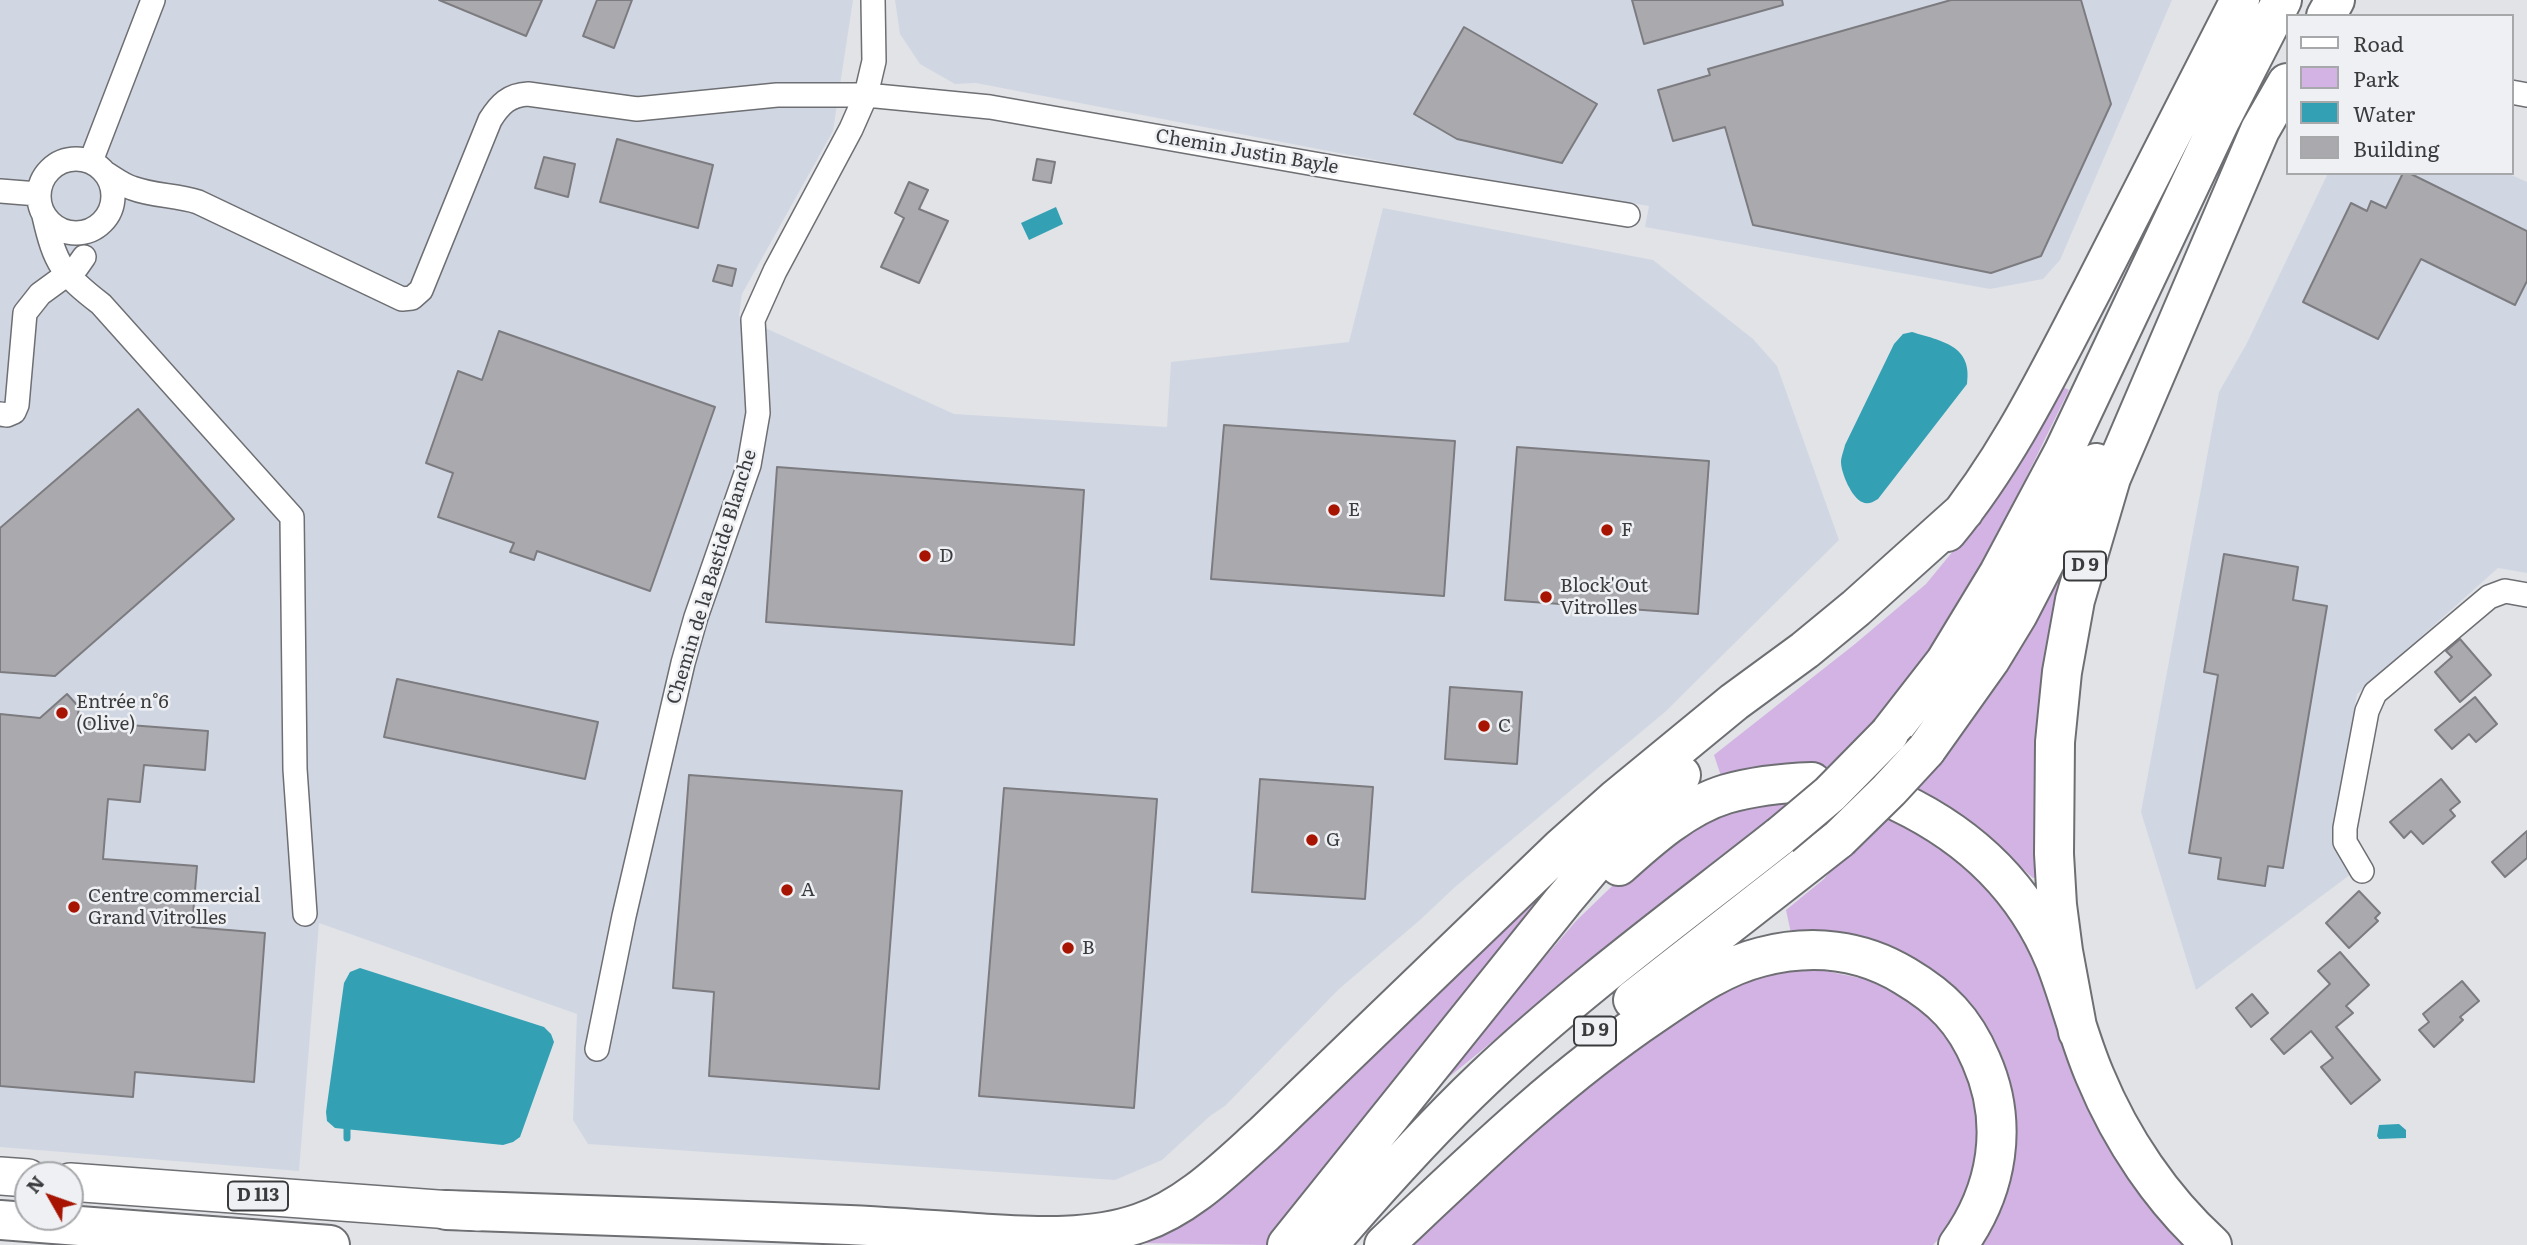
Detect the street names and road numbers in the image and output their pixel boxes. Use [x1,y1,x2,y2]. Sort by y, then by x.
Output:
street label: Chemin Justin Bayle [1154,125,1340,179]
street label: Chemin de la Bastide Blanche [662,447,762,707]
road number: D 9 [2064,552,2106,580]
road number: D 9 [1574,1016,1616,1046]
road number: D 113 [228,1182,288,1210]

